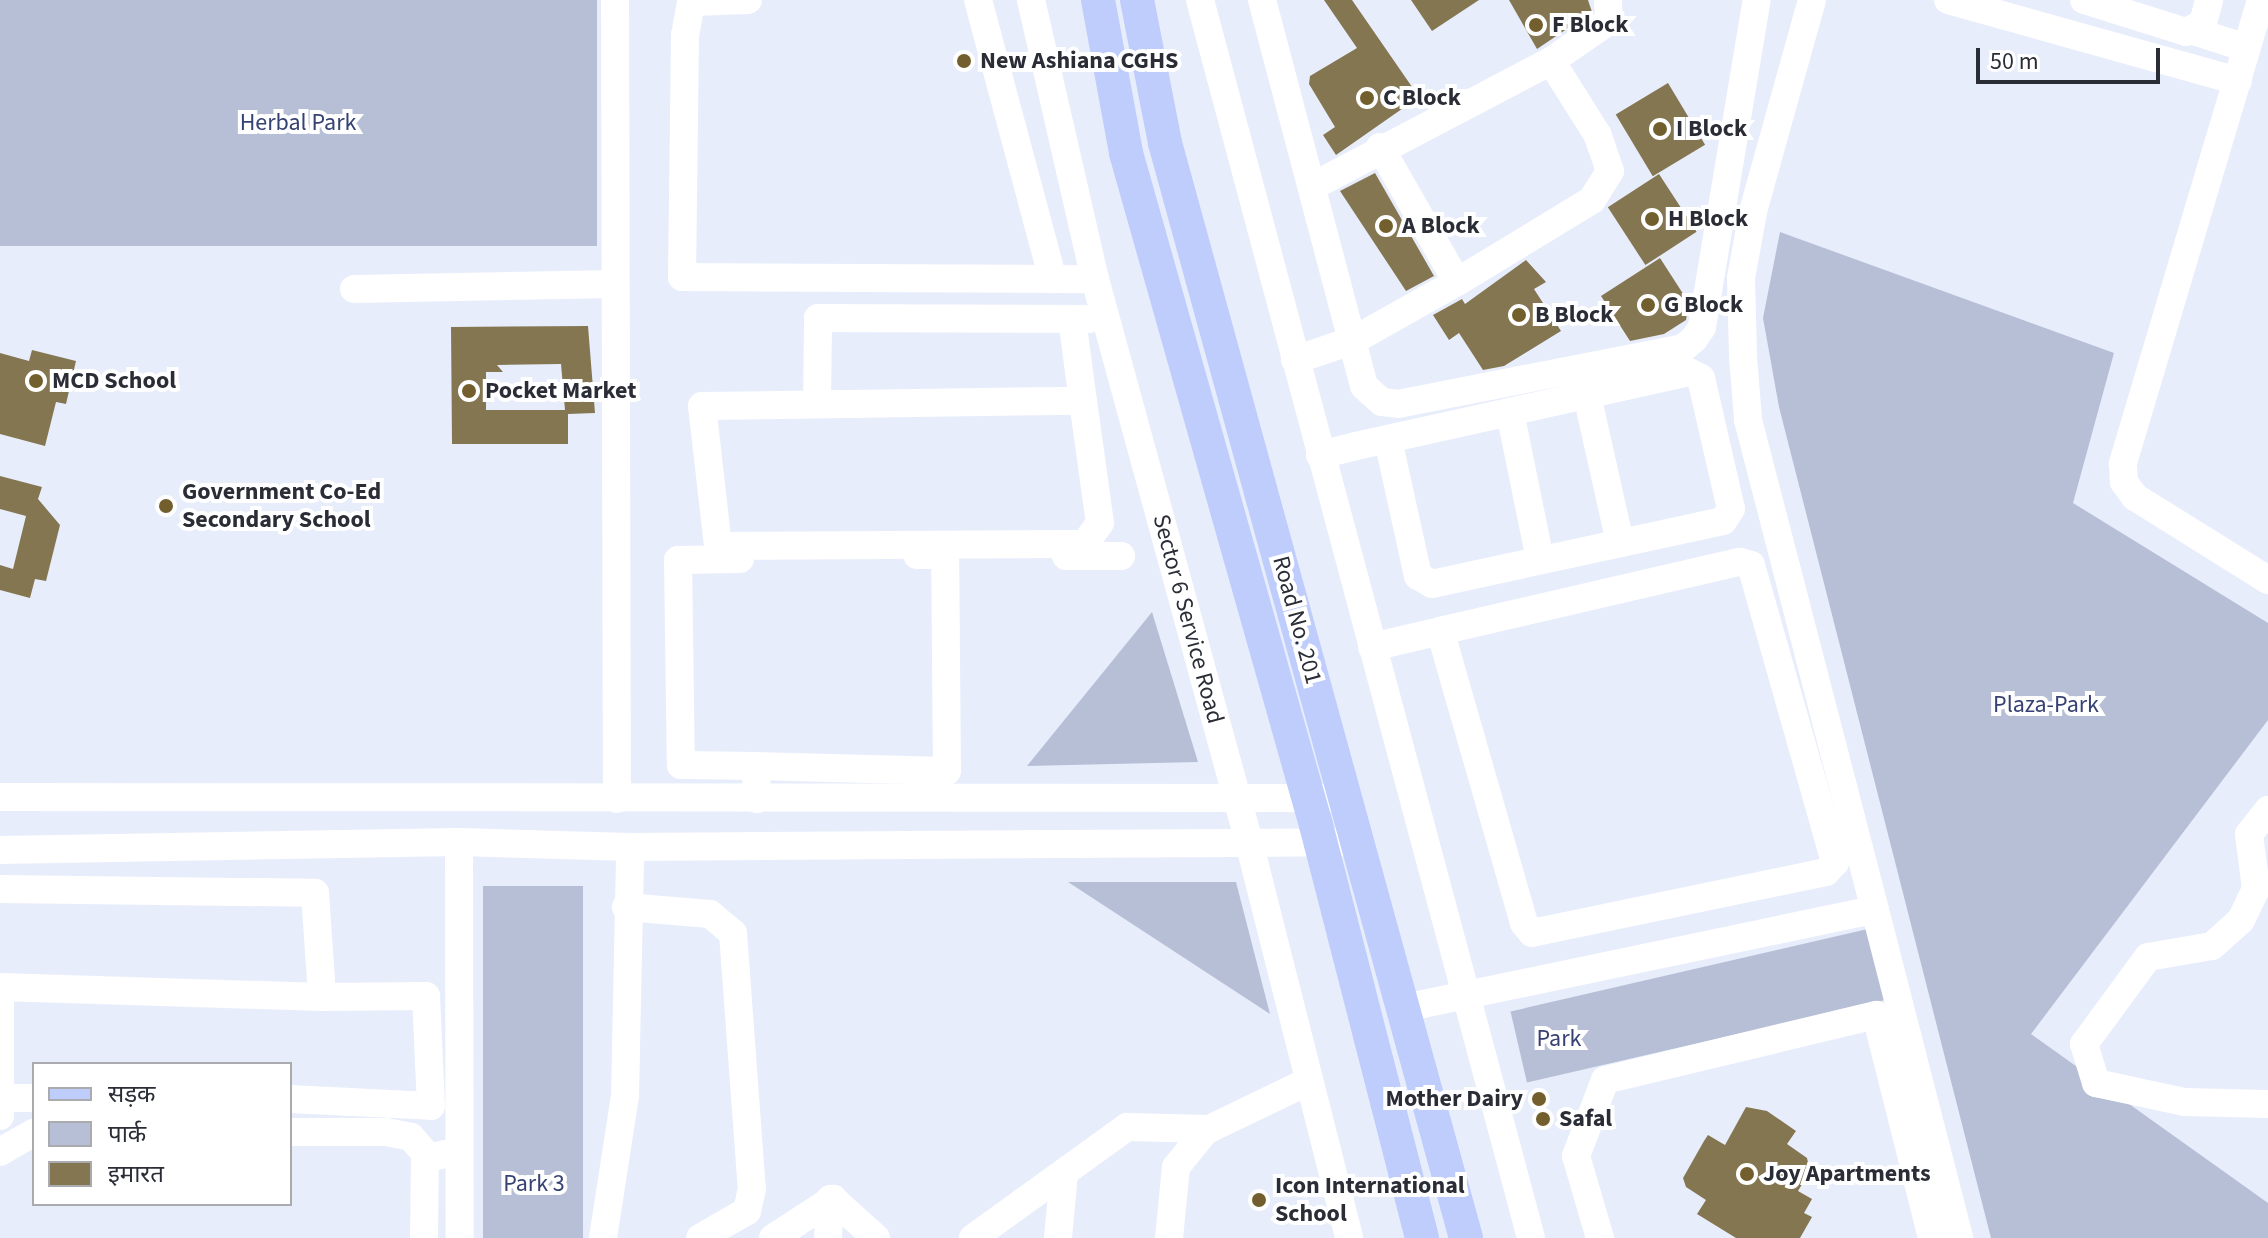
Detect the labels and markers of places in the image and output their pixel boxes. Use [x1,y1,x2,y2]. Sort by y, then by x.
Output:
place label: F Block [1552,11,1628,39]
marker: F Block [1527,16,1545,34]
place label: New Ashiana CGHS [980,47,1178,75]
marker: New Ashiana CGHS [955,52,973,70]
place label: C Block [1383,84,1461,112]
marker: C Block [1358,89,1376,107]
place label: I Block [1676,115,1747,143]
marker: I Block [1651,120,1669,138]
place label: H Block [1668,205,1748,233]
marker: H Block [1643,210,1661,228]
place label: A Block [1402,212,1480,240]
marker: A Block [1377,217,1395,235]
place label: G Block [1664,291,1743,319]
marker: G Block [1639,296,1657,314]
place label: B Block [1535,301,1613,329]
marker: B Block [1510,306,1528,324]
place label: MCD School [52,367,176,395]
marker: MCD School [27,372,45,390]
place label: Pocket Market [485,377,636,405]
marker: Pocket Market [460,382,478,400]
place label: Government Co-Ed Secondary School [182,478,381,534]
marker: Government Co-Ed Secondary School [157,497,175,515]
place label: Mother Dairy [1386,1085,1523,1113]
marker: Mother Dairy [1530,1090,1548,1108]
place label: Safal [1559,1105,1612,1133]
marker: Safal [1534,1110,1552,1128]
place label: Joy Apartments [1763,1160,1931,1188]
marker: Joy Apartments [1738,1165,1756,1183]
place label: Icon International School [1275,1172,1465,1228]
marker: Icon International School [1250,1191,1268,1209]

